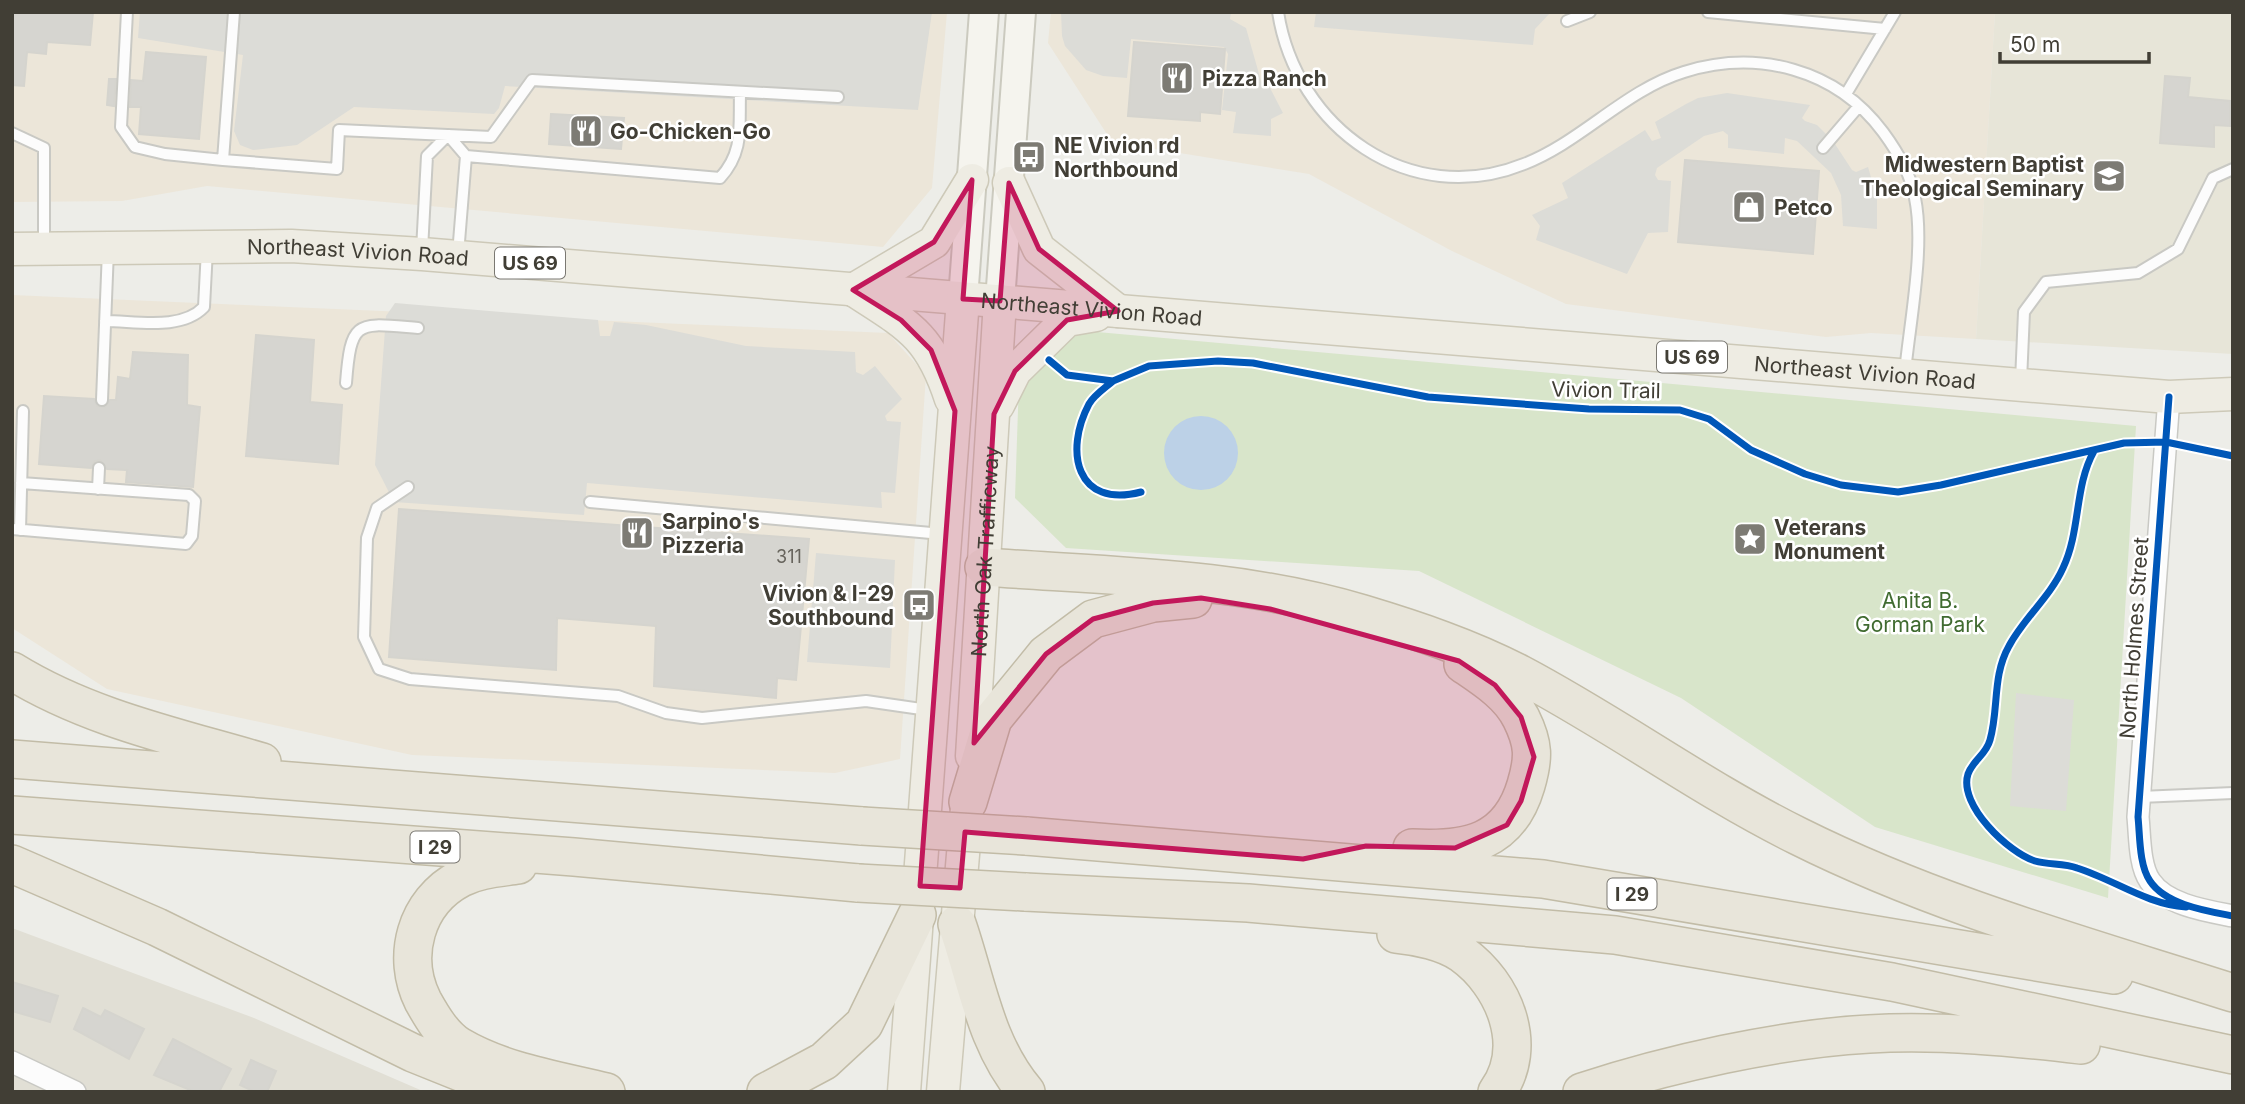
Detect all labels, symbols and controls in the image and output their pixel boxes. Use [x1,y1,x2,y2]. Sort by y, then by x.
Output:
scale bar [2000,21,2149,65]
text: 50 m [2010,32,2060,57]
restaurant icon: Pizza Ranch [1158,59,1196,97]
place label: Pizza Ranch [1202,66,1327,91]
restaurant icon: Go-Chicken-Go [567,112,605,150]
place label: Go-Chicken-Go [610,119,771,144]
place label: NE Vivion rd Northbound [1054,133,1180,182]
bus stop icon: NE Vivion rd Northbound [1010,138,1048,176]
place label: Midwestern Baptist Theological Seminary [1861,152,2084,201]
school or university icon: Midwestern Baptist Theological Seminary [2090,157,2128,195]
shop icon: Petco [1730,188,1768,226]
place label: Petco [1774,195,1833,220]
street label: Northeast Vivion Road [247,233,470,270]
road number: US 69 [495,247,565,278]
street label: Northeast Vivion Road [980,287,1203,330]
road number: US 69 [1657,342,1727,372]
street label: Northeast Vivion Road [1753,351,1977,394]
street label: Vivion Trail [1551,377,1661,403]
street label: North Oak Trafficway [966,445,1004,658]
place label: Sarpino's Pizzeria [662,509,760,558]
restaurant icon: Sarpino's Pizzeria [618,514,656,552]
place label: Veterans Monument [1774,515,1885,564]
place icon: Veterans Monument [1731,520,1769,558]
street label: North Holmes Street [2114,536,2154,740]
house number: 311 [776,546,802,567]
place label: Vivion & I-29 Southbound [762,581,894,630]
bus stop icon: Vivion & I-29 Southbound [900,586,938,624]
park label: Anita B. Gorman Park [1855,588,1985,637]
road number: I 29 [410,832,460,862]
road number: I 29 [1608,878,1656,909]

